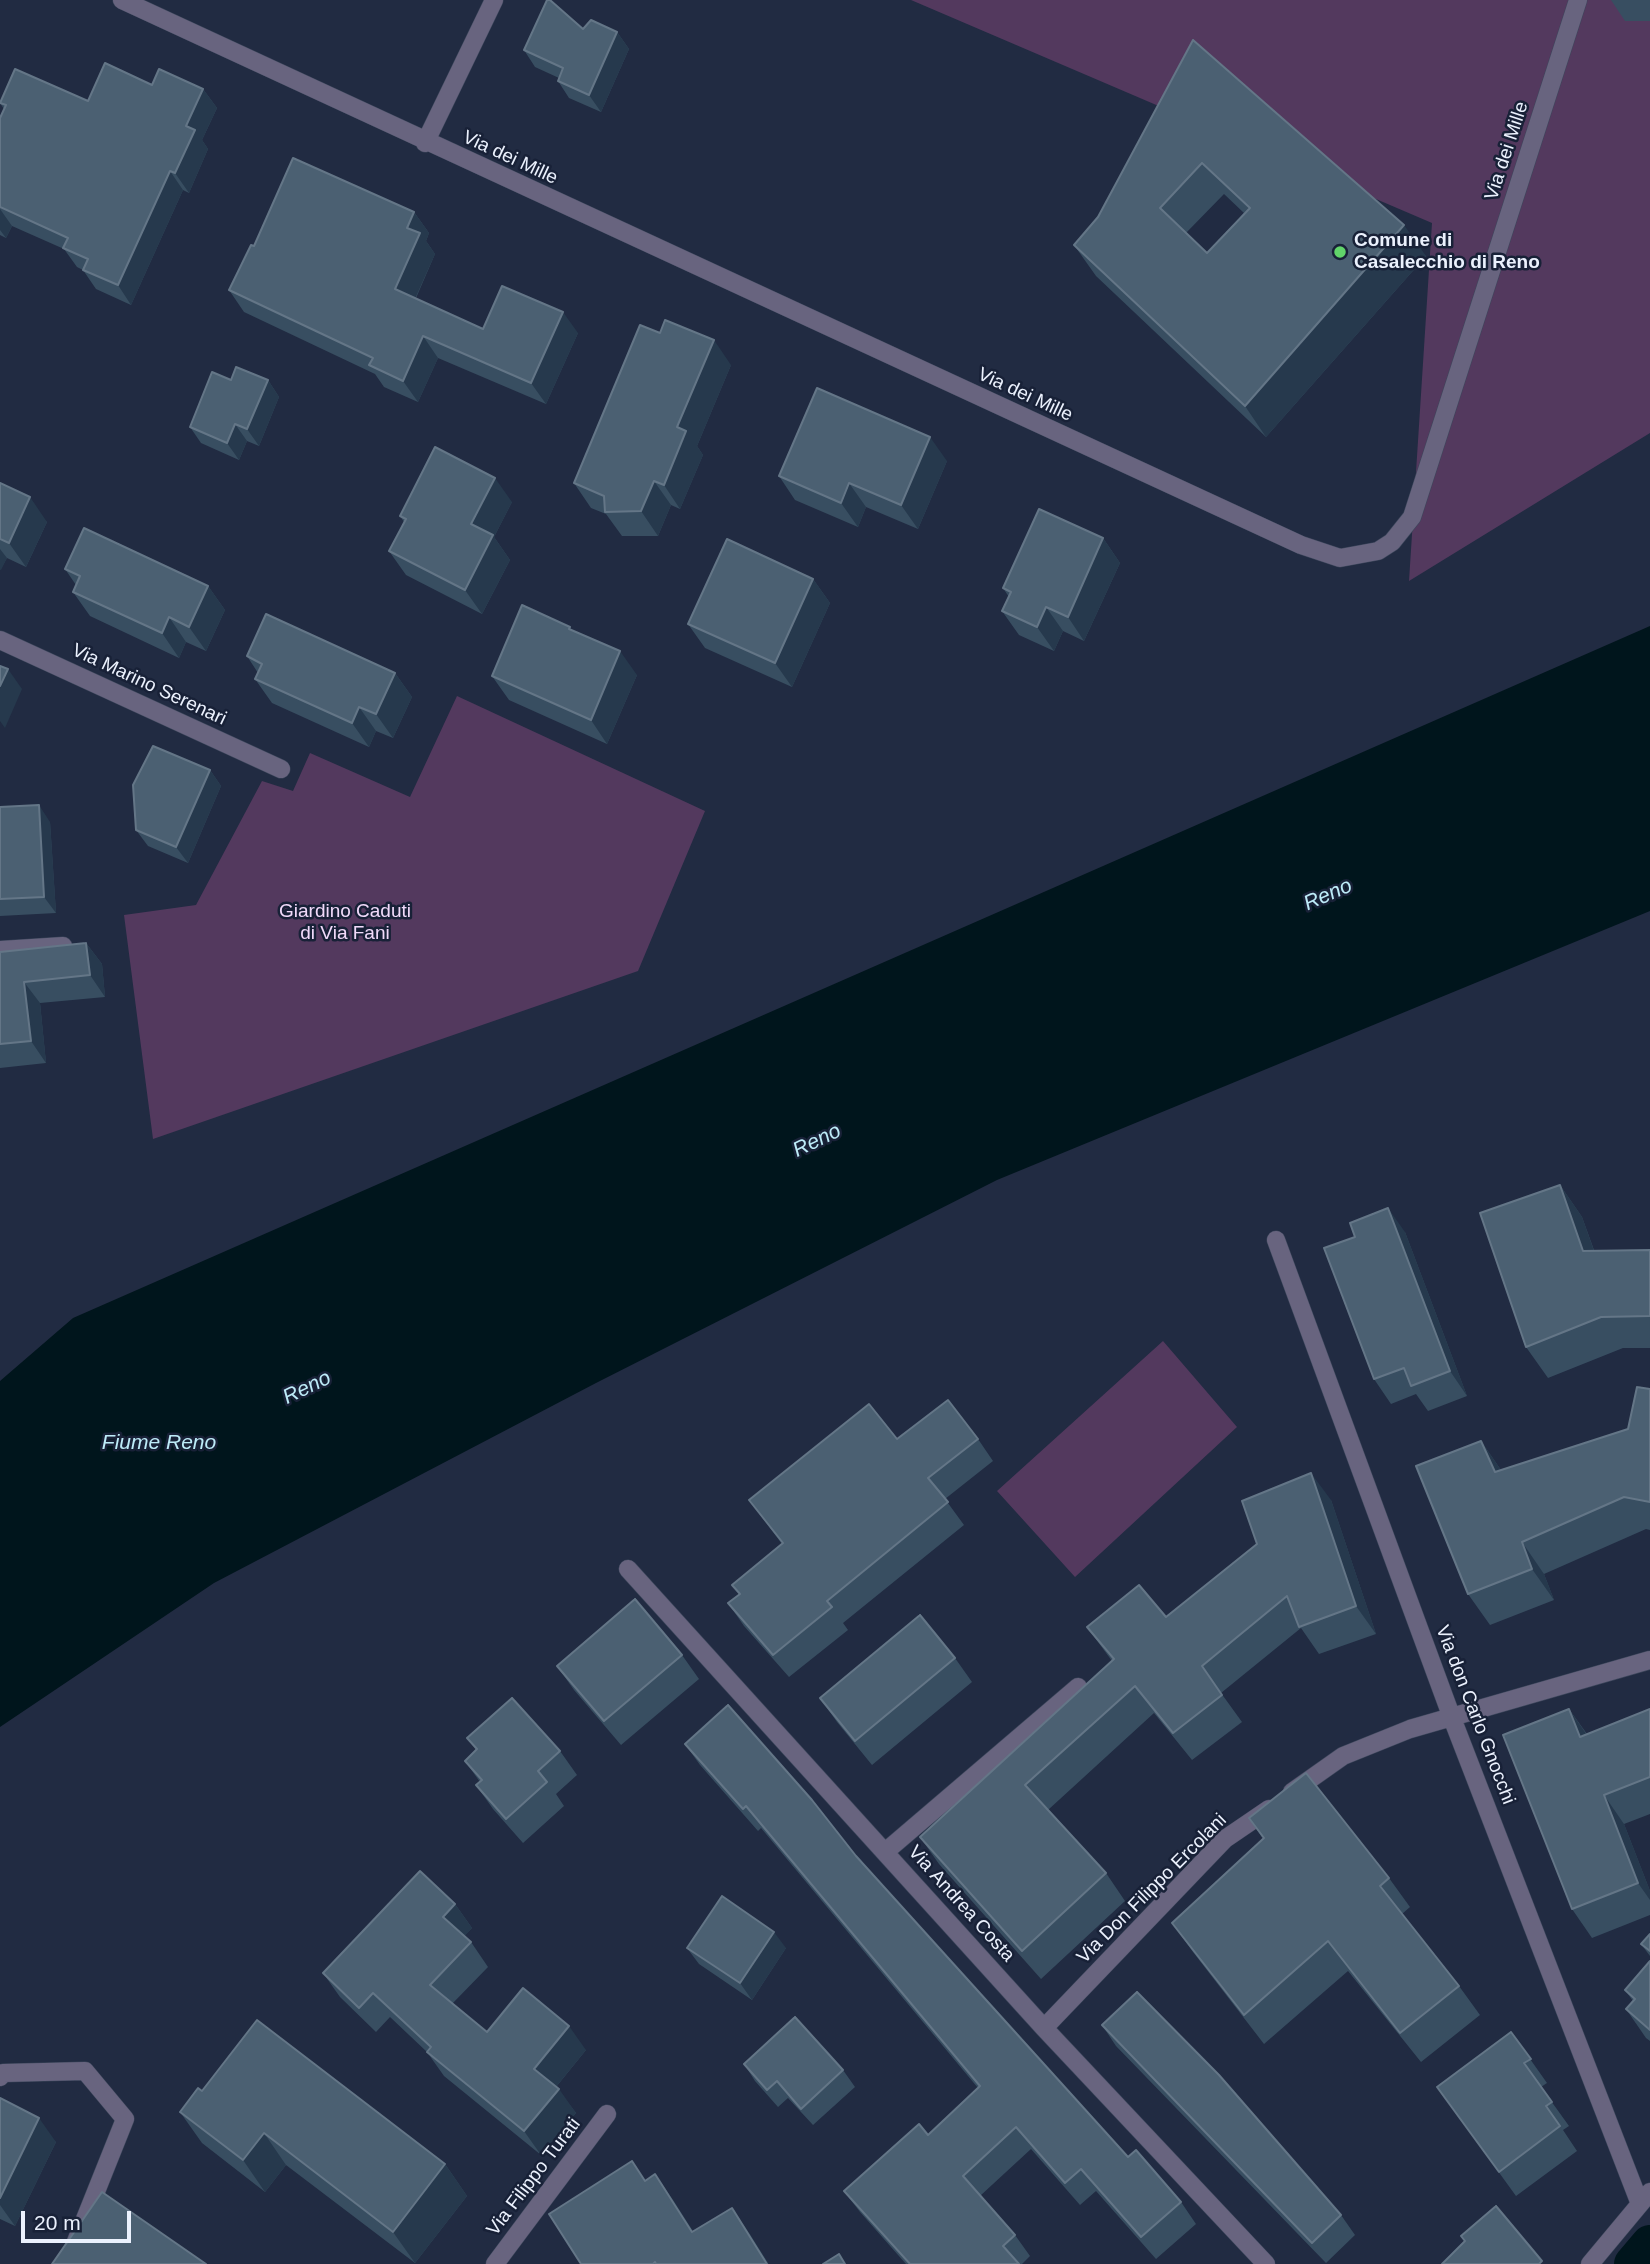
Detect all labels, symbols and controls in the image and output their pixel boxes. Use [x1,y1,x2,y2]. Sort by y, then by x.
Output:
street label: Via dei Mille [1480,99,1534,203]
street label: Via dei Mille [459,126,561,190]
place label: Comune di Casalecchio di Reno [1354,230,1540,274]
marker: Comune di Casalecchio di Reno [1332,244,1348,260]
street label: Via dei Mille [974,363,1076,427]
street label: Via Marino Serenari [68,639,230,731]
water label: Reno [1300,873,1356,917]
park label: Giardino Caduti di Via Fani [279,901,411,945]
water label: Reno [789,1119,845,1163]
water label: Reno [279,1366,335,1410]
water label: Fiume Reno [102,1430,216,1456]
street label: Via don Carlo Gnocchi [1430,1622,1520,1808]
street label: Via Don Filippo Ercolani [1072,1809,1232,1969]
street label: Via Andrea Costa [903,1841,1019,1967]
street label: Via Filippo Turati [482,2114,586,2240]
scale bar [24,2198,135,2242]
text: 20 m [34,2211,81,2234]

